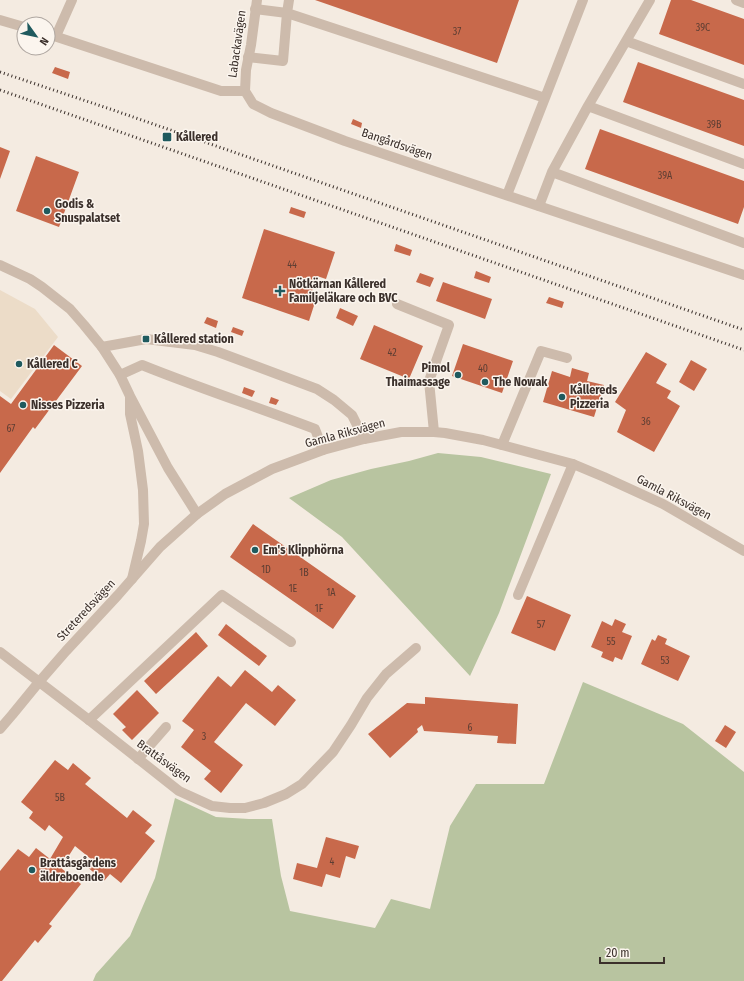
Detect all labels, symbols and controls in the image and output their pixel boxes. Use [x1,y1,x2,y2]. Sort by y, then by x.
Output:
street label: Labackavägen [225,9,249,79]
north arrow [16,16,56,56]
house number: 39C [696,22,710,34]
house number: 37 [453,26,461,38]
text: N [37,35,51,47]
house number: 39B [707,119,722,131]
street label: Bangårdsvägen [360,125,434,163]
place label: Kållered [176,130,218,144]
marker: Kållered [161,131,173,143]
house number: 39A [658,170,673,182]
place label: Godis & Snuspalatset [55,197,121,225]
marker: Godis & Snuspalatset [42,206,52,216]
house number: 44 [287,259,297,271]
place label: Nötkärnan Kållered Familjeläkare och BVC [289,277,398,305]
marker: Nötkärnan Kållered Familjeläkare och BVC [274,285,286,297]
place label: Kållered station [154,332,234,346]
marker: Kållered station [141,334,151,344]
house number: 42 [387,347,397,359]
place label: Kållered C [27,357,78,371]
marker: Kållered C [14,359,24,369]
place label: Pimol Thaimassage [386,361,451,389]
house number: 40 [478,363,488,375]
marker: Pimol Thaimassage [453,370,463,380]
place label: The Nowak [493,375,548,389]
marker: The Nowak [480,377,490,387]
place label: Kållereds Pizzeria [570,383,618,411]
marker: Kållereds Pizzeria [557,392,567,402]
place label: Nisses Pizzeria [31,398,105,412]
marker: Nisses Pizzeria [18,400,28,410]
street label: Gamla Riksvägen [303,416,387,450]
house number: 36 [641,416,651,428]
house number: 67 [7,423,15,435]
street label: Gamla Riksvägen [634,471,714,523]
place label: Em's Klipphörna [263,543,344,557]
marker: Em's Klipphörna [250,545,260,555]
house number: 1D [261,564,271,576]
house number: 1B [299,567,309,579]
street label: Streteredsvägen [54,576,118,644]
house number: 1E [289,583,298,595]
house number: 1A [326,587,336,599]
house number: 1F [315,603,324,615]
house number: 57 [537,619,545,631]
house number: 55 [606,636,616,648]
house number: 53 [660,655,670,667]
house number: 6 [468,722,473,734]
house number: 3 [202,731,207,743]
street label: Brattåsvägen [134,737,194,785]
house number: 5B [55,792,66,804]
place label: Brattåsgårdens äldreboende [40,856,117,884]
house number: 4 [330,856,335,868]
marker: Brattåsgårdens äldreboende [27,865,37,875]
scale bar [600,939,664,965]
text: 20 m [606,946,630,960]

